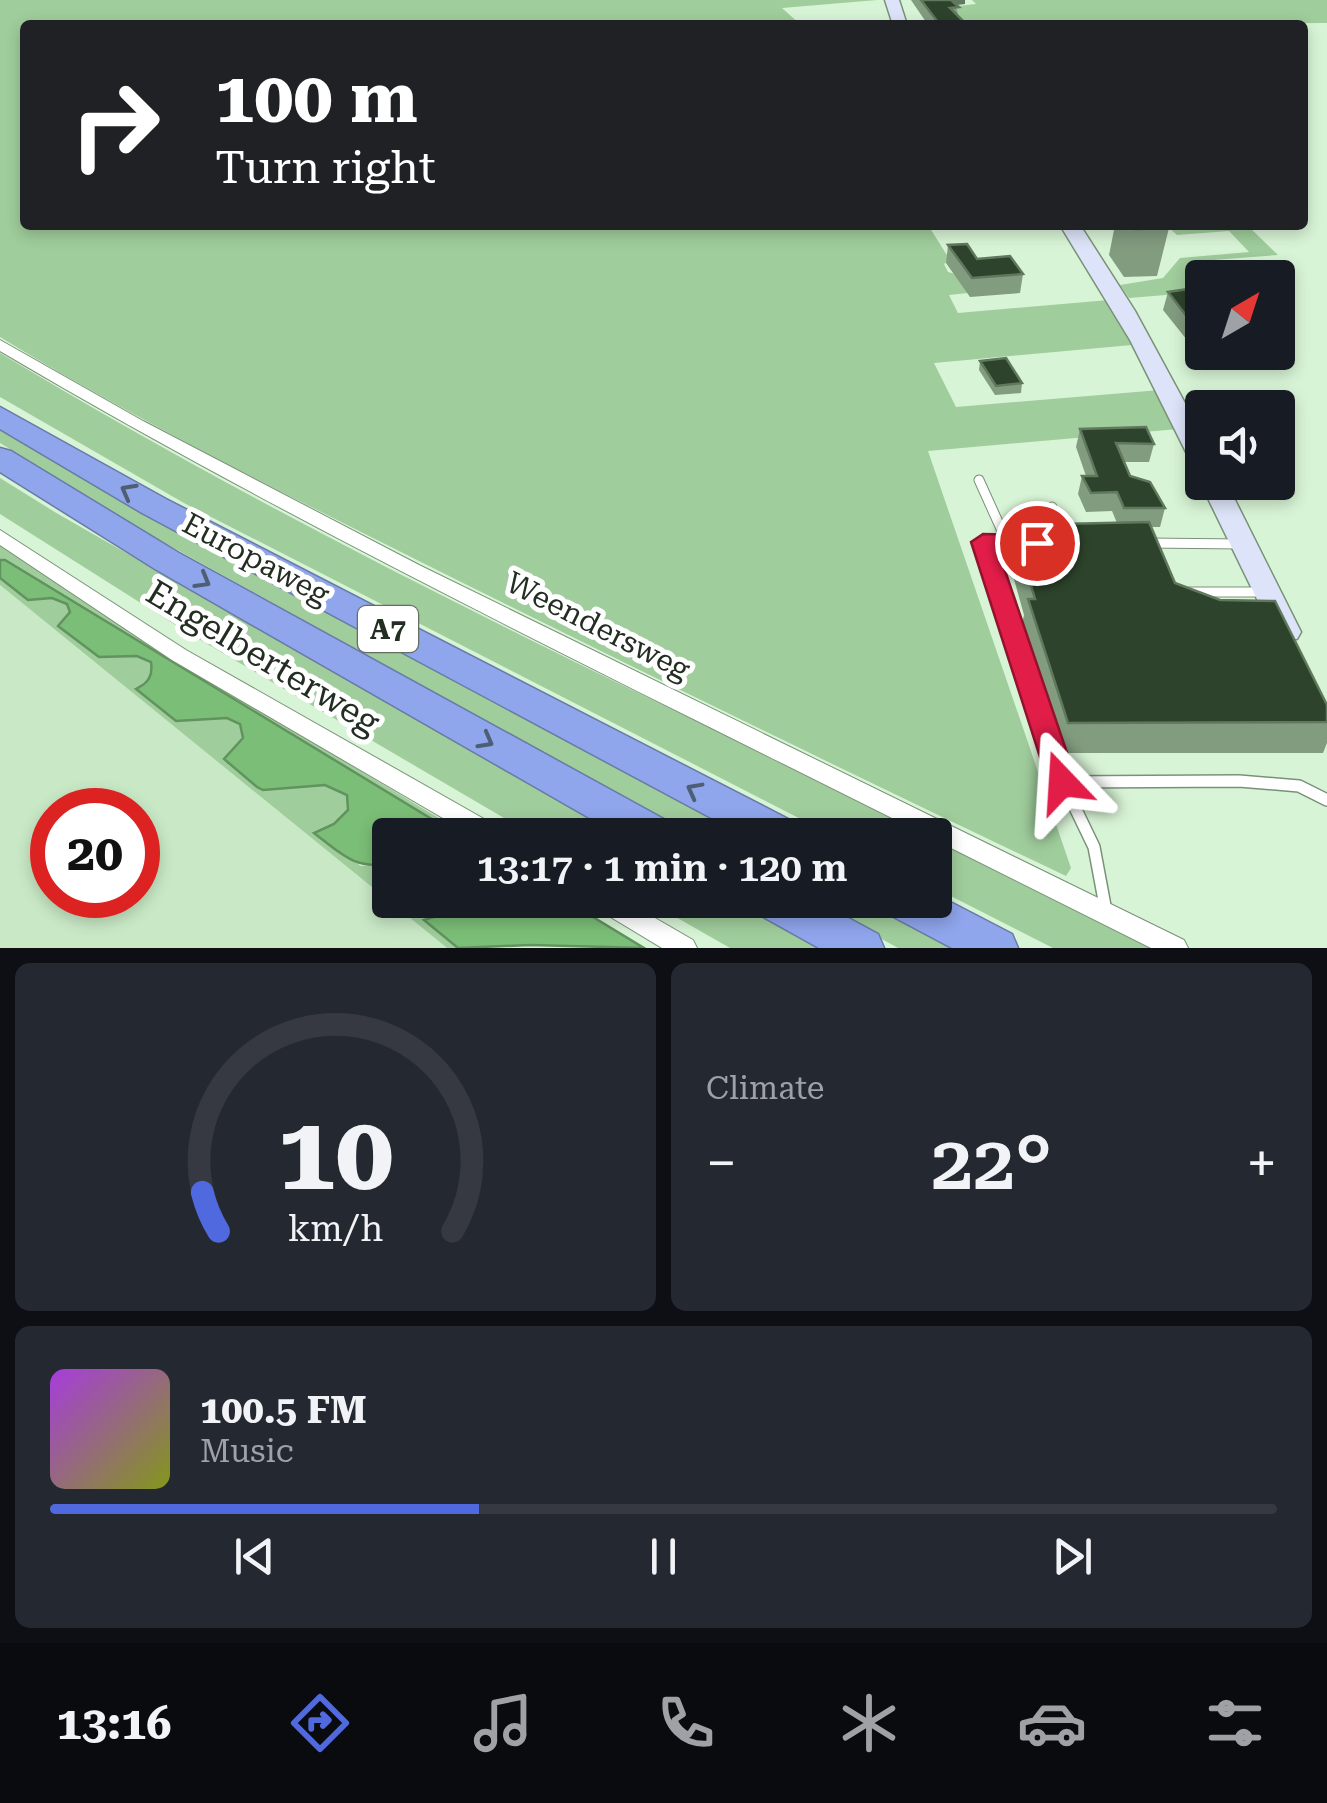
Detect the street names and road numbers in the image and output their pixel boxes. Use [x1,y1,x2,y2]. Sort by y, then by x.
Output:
street label: Europaweg [177,505,335,612]
street label: Weendersweg [501,564,696,687]
street label: Engelberterweg [139,572,387,743]
road number: A7 [358,606,418,652]

